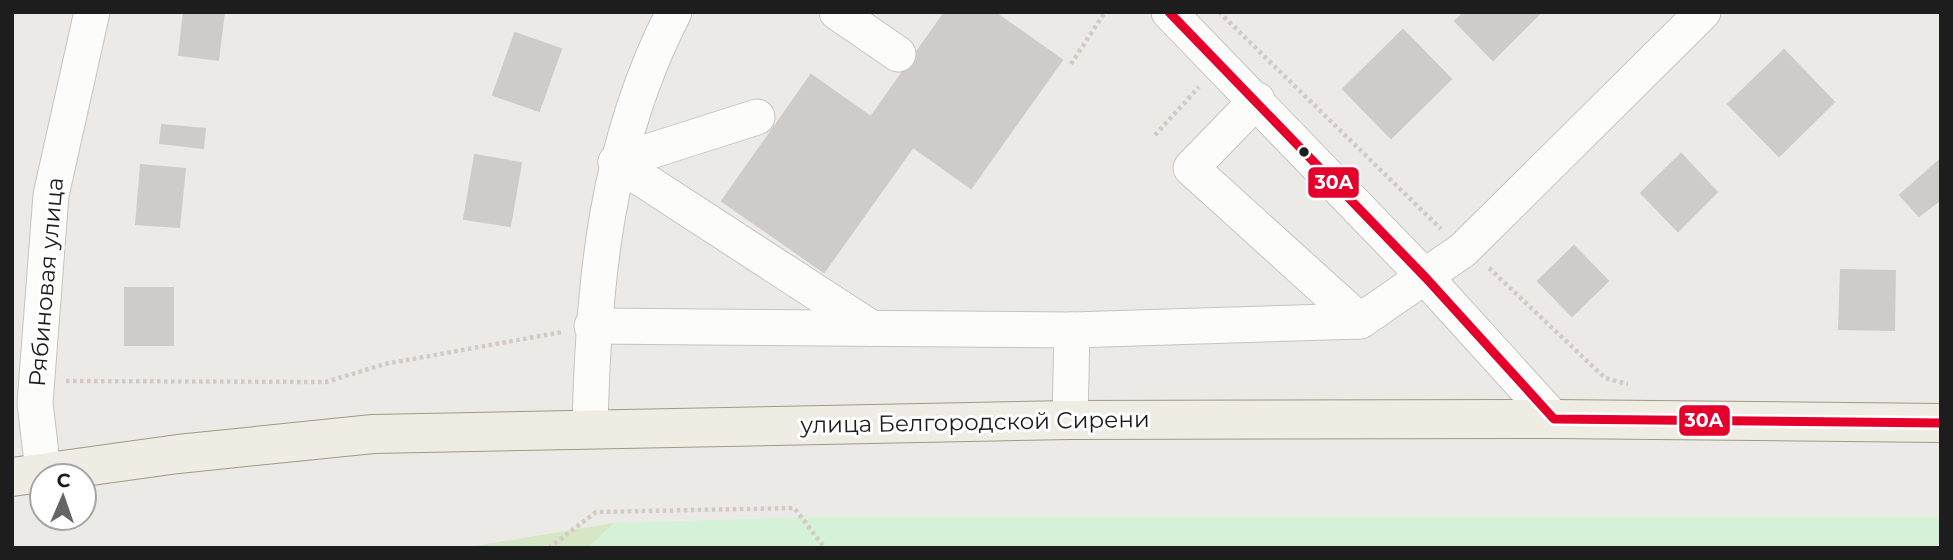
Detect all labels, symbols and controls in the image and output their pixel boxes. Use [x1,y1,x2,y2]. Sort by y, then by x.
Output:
unlabelled marker [1297,145,1311,159]
line badge: 30А [1307,166,1360,199]
text: 30А [1313,171,1354,194]
street label: Рябиновая улица [23,176,69,388]
line badge: 30А [1678,404,1731,437]
street label: улица Белгородской Сирени [799,405,1150,439]
text: 30А [1683,409,1724,432]
north arrow [28,462,98,532]
text: С [56,469,71,492]

